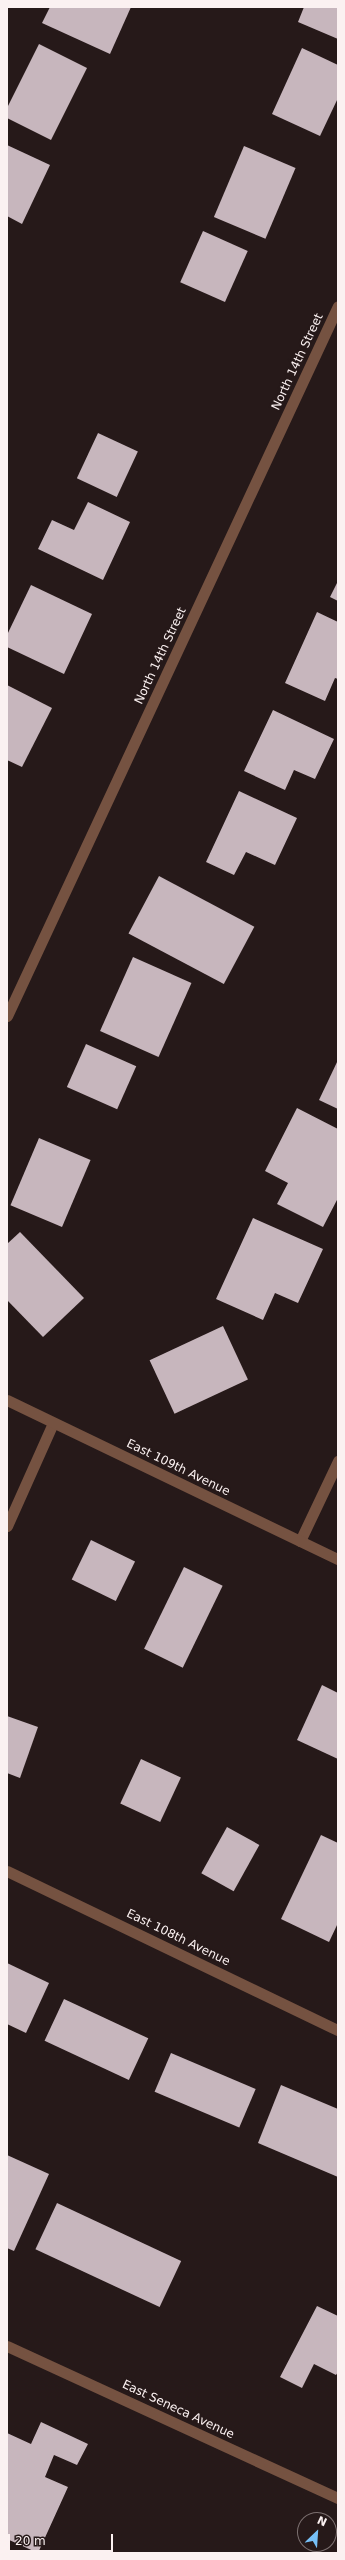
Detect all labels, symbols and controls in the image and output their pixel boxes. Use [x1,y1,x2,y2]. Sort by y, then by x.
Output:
street label: North 14th Street [269,311,327,413]
street label: North 14th Street [132,605,190,707]
street label: East 109th Avenue [124,1437,232,1499]
street label: East 108th Avenue [124,1907,232,1969]
street label: East Seneca Avenue [120,2378,236,2442]
north arrow [297,2512,337,2552]
text: N [315,2514,329,2529]
scale bar [10,2526,115,2552]
text: 20 m [15,2534,46,2548]

